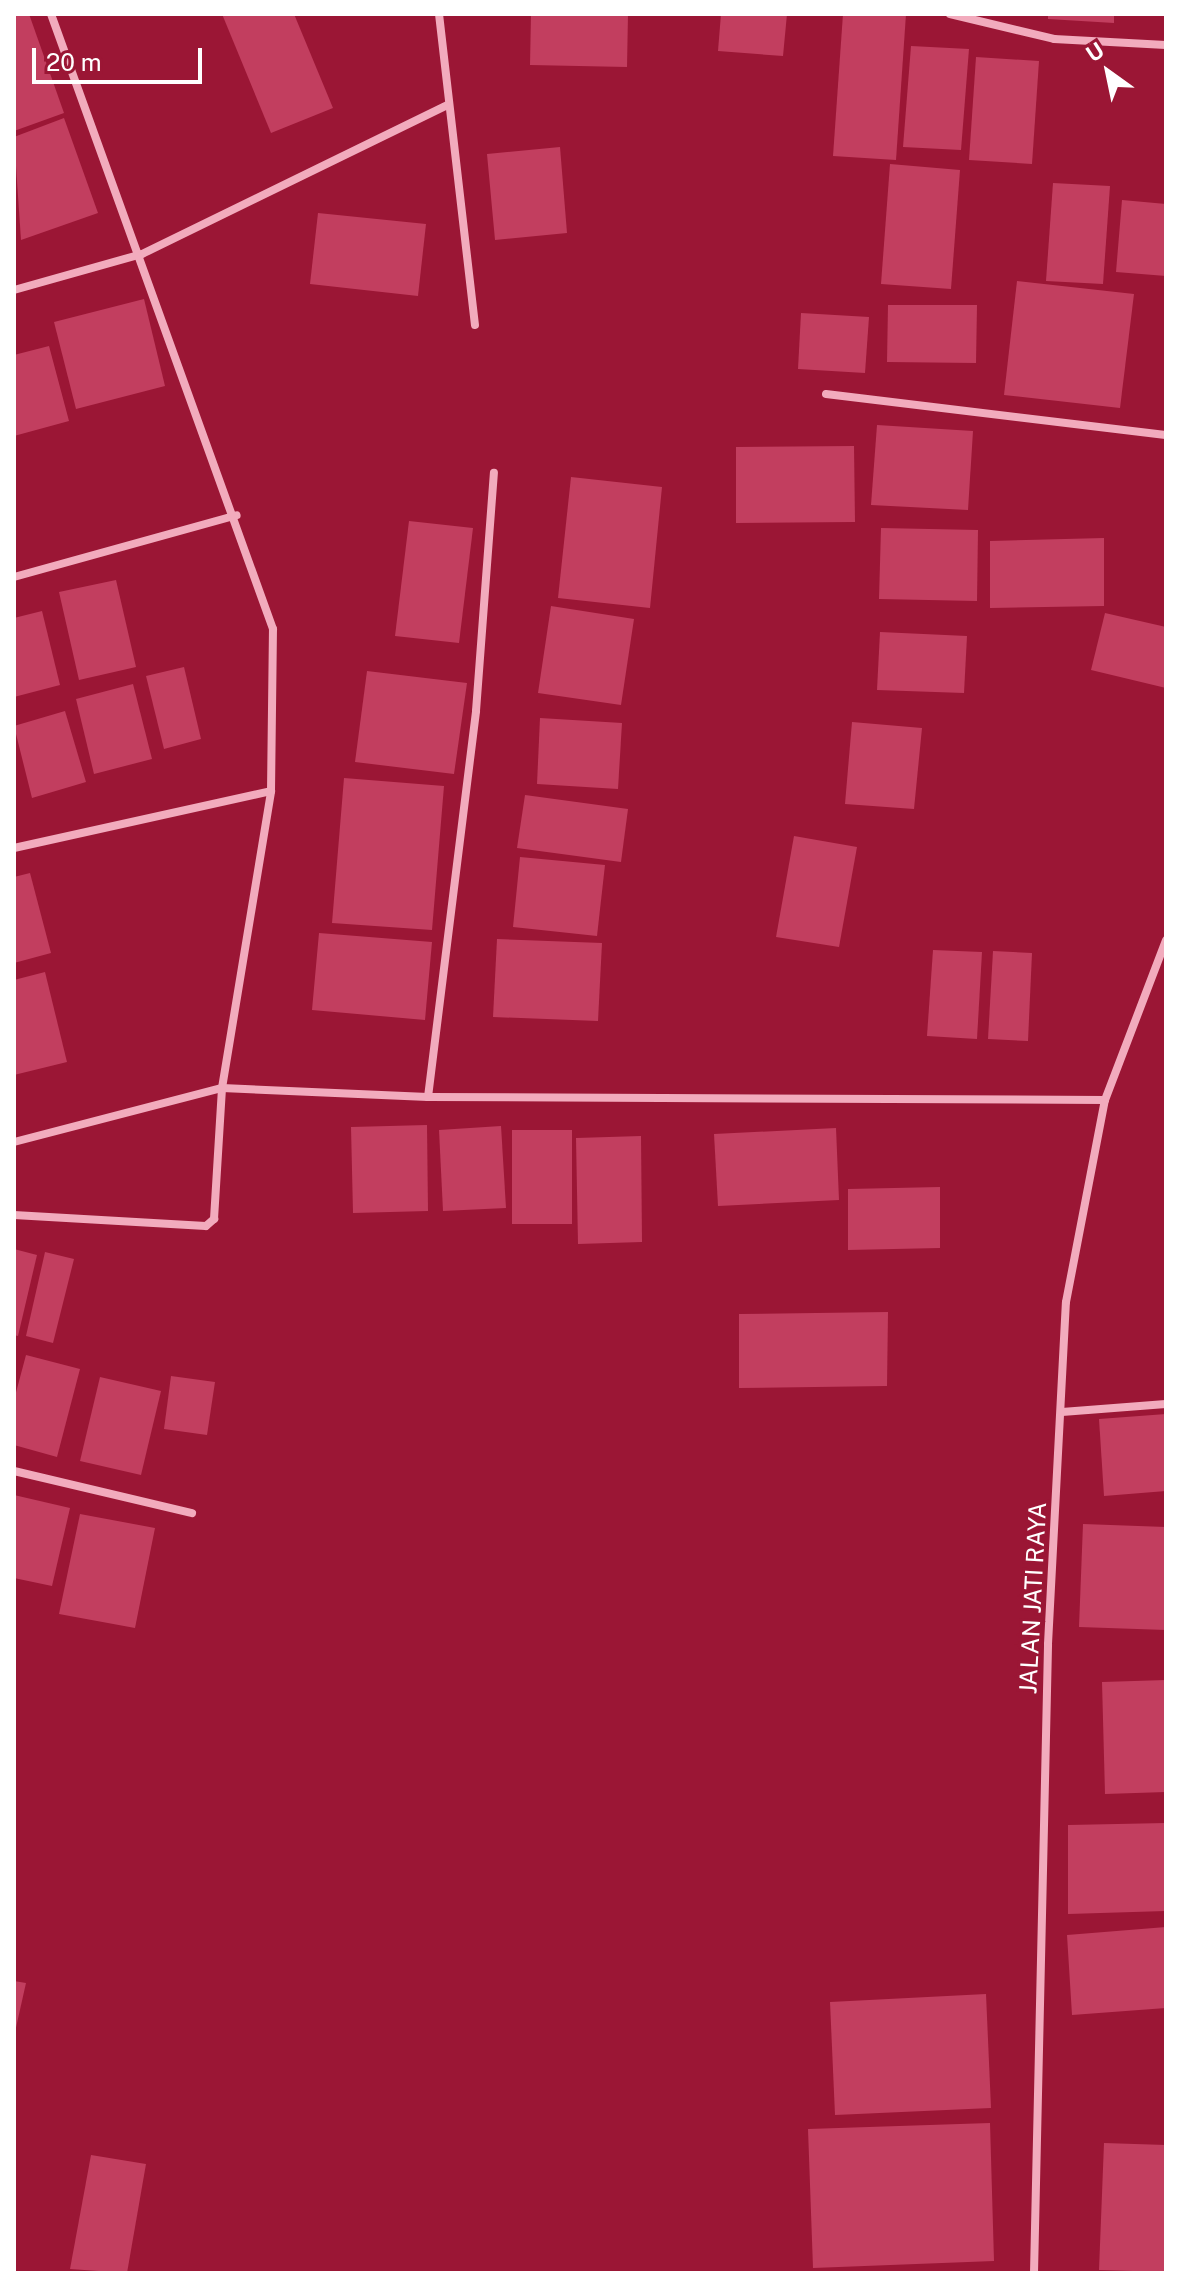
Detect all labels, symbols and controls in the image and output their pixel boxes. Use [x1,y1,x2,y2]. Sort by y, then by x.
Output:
scale bar [36,32,206,82]
north arrow [1068,32,1148,112]
text: U [1081,37,1109,67]
text: 20 m [46,48,102,76]
street label: JALAN JATI RAYA [1014,1501,1052,1695]

